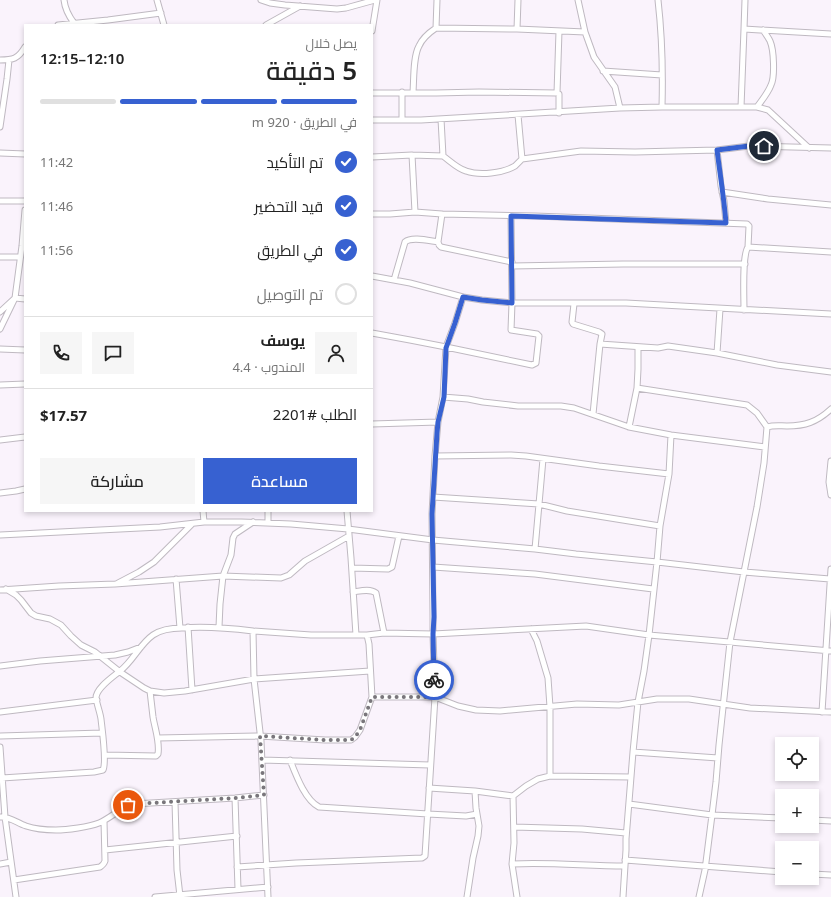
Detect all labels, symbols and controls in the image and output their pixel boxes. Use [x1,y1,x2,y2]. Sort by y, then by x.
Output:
text: يصل خلال [305,34,357,52]
text: 12:10–12:15 [40,48,124,68]
text: 5 دقيقة [266,52,357,88]
text: في الطريق · 920 m [252,113,357,131]
pin [747,129,781,163]
icon: home [753,135,775,157]
icon: check [335,151,357,173]
text: تم التأكيد [266,152,323,172]
text: 11:42 [40,153,73,171]
icon: check [335,195,357,217]
text: قيد التحضير [254,196,323,216]
text: 11:46 [40,197,73,215]
icon: check [335,239,357,261]
text: في الطريق [257,240,323,260]
text: 11:56 [40,241,73,259]
text: تم التوصيل [257,284,323,304]
text: يوسف [260,330,305,350]
button: phone [40,332,82,374]
button: chat [92,332,134,374]
button: person [315,332,357,374]
text: المندوب · 4.4 [232,358,305,376]
text: الطلب #2201 [273,404,357,424]
text: $17.57 [40,405,87,425]
button: مشاركة [40,458,195,504]
button: مساعدة [203,458,357,504]
courier [414,660,454,700]
icon: bike [423,669,445,691]
map controls [775,737,819,885]
button: locate [775,737,819,781]
pin [111,788,145,822]
button: + [775,789,819,833]
icon: bag [117,794,139,816]
button: − [775,841,819,885]

